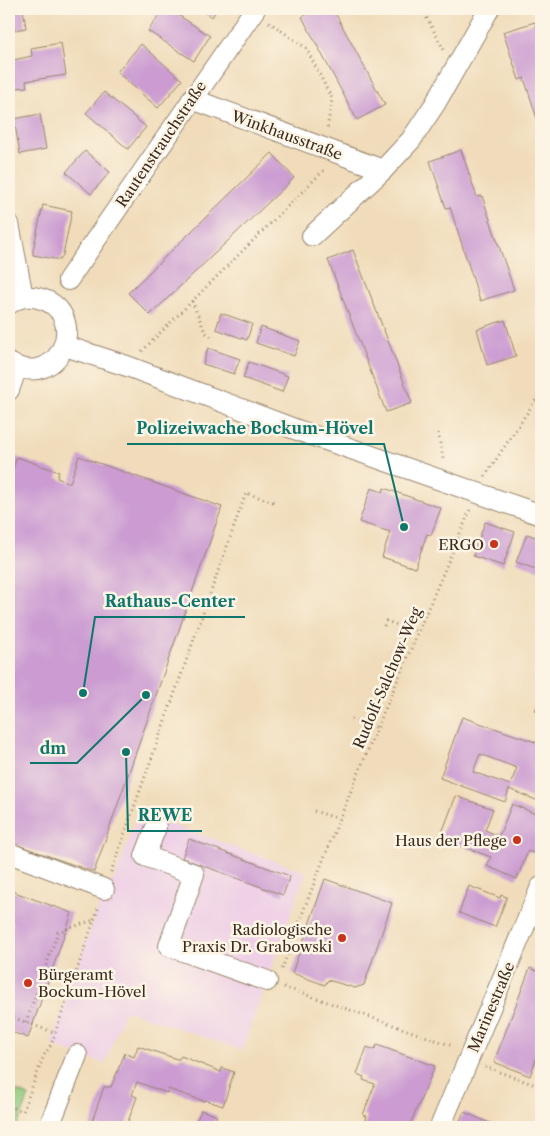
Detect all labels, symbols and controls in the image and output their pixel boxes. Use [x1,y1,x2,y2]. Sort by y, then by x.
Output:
street label: Rautenstrauchstraße [112,77,210,211]
street label: Winkhausstraße [228,106,345,164]
callout: Polizeiwache Bockum-Hövel [127,413,384,444]
text: Polizeiwache Bockum-Hövel [136,418,374,438]
place label: ERGO [438,535,484,554]
marker: ERGO [488,538,500,550]
callout: Rathaus-Center [95,586,245,617]
text: Rathaus-Center [105,591,235,611]
street label: Rudolf-Salchow-Weg [349,604,425,752]
callout: dm [30,732,77,763]
text: dm [40,738,66,758]
callout: REWE [128,800,202,831]
text: REWE [138,805,192,825]
place label: Haus der Pflege [395,831,507,850]
marker: Haus der Pflege [511,834,523,846]
place label: Radiologische Praxis Dr. Grabowski [182,920,332,956]
marker: Radiologische Praxis Dr. Grabowski [336,932,348,944]
street label: Marinestraße [463,959,519,1055]
place label: Bürgeramt Bockum-Hövel [38,965,147,1001]
marker: Bürgeramt Bockum-Hövel [22,977,34,989]

